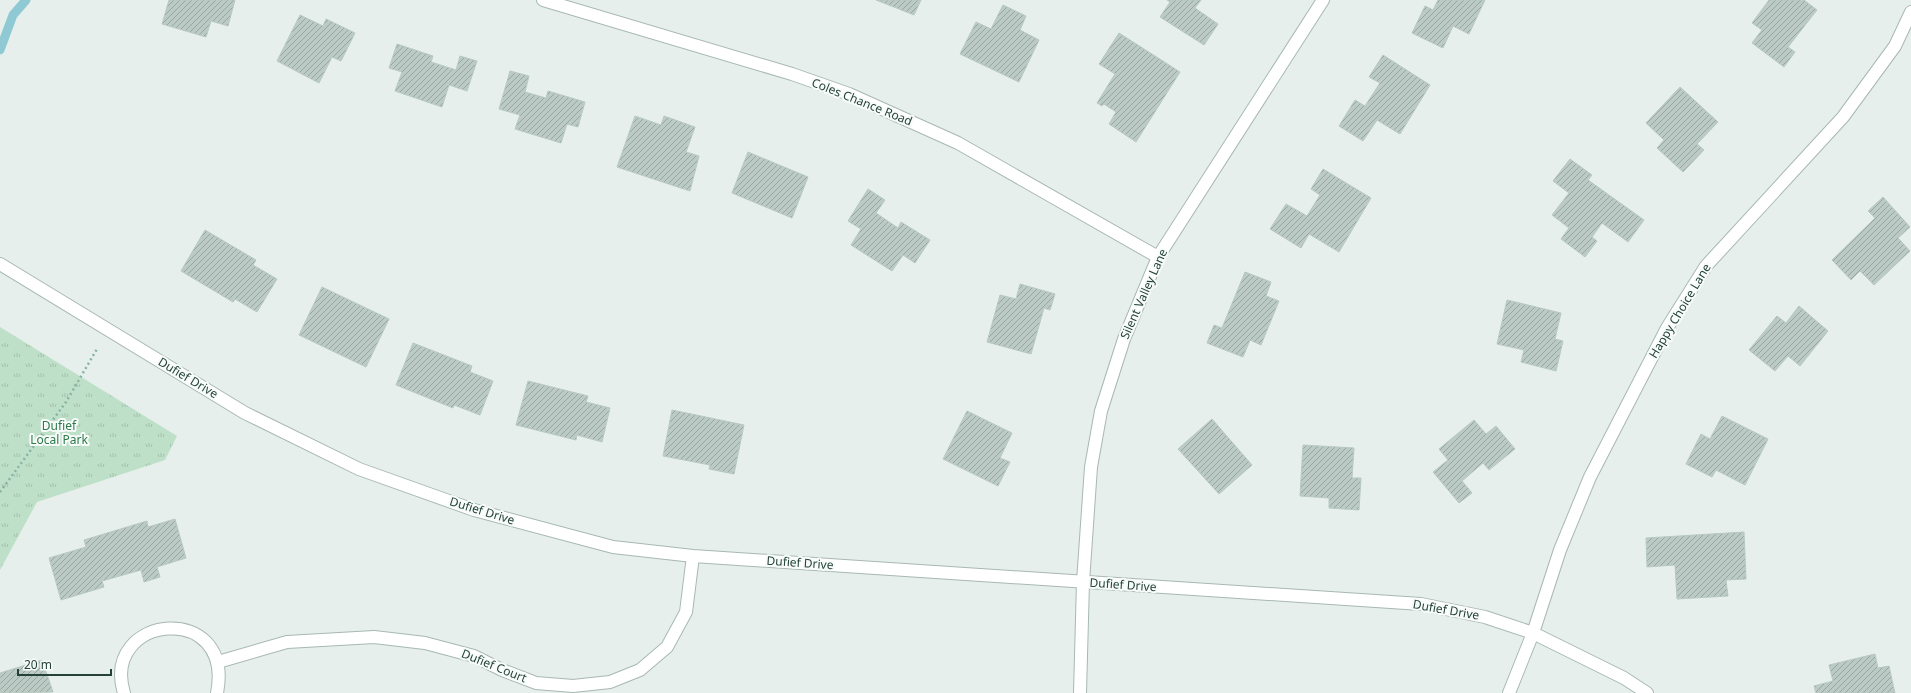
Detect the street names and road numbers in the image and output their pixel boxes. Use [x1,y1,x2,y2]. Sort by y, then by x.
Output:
street label: Coles Chance Road [809,74,915,129]
street label: Silent Valley Lane [1116,246,1171,342]
street label: Happy Choice Lane [1645,260,1715,361]
street label: Dufief Drive [155,353,222,402]
street label: Dufief Drive [448,493,517,529]
street label: Dufief Drive [766,552,834,573]
street label: Dufief Drive [1089,574,1157,595]
street label: Dufief Drive [1412,595,1481,624]
street label: Dufief Court [459,645,530,687]

